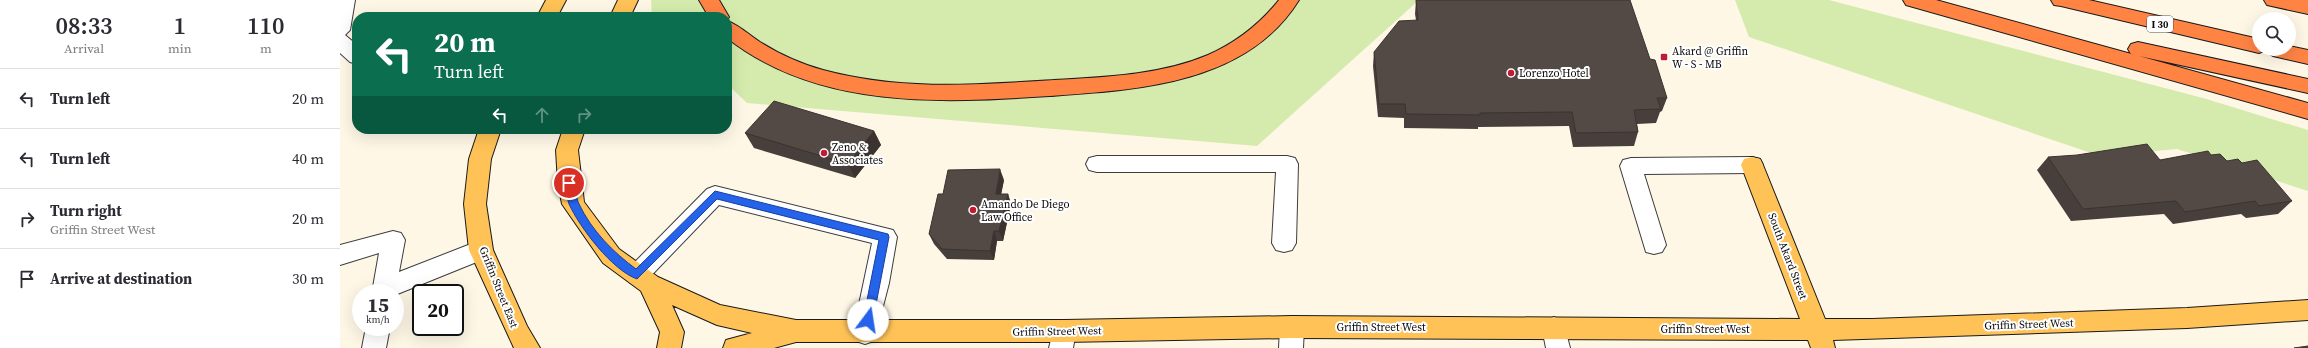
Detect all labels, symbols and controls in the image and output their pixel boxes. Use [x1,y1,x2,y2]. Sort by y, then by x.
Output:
text: 08:33 [55,9,113,42]
text: 1 [174,9,186,42]
text: 110 [247,9,285,42]
map controls [2252,12,2296,56]
button: search [2252,12,2296,56]
road number: I 30 [2147,16,2173,32]
text: 20 m [434,23,496,61]
icon: left [368,28,420,80]
text: Arrival [64,40,104,57]
text: min [168,40,192,57]
text: m [260,40,272,57]
place label: Akard @ Griffin W - S - MB [1672,44,1748,72]
marker: Akard @ Griffin W - S - MB [1659,52,1669,62]
text: Turn left [434,59,504,84]
place label: Lorenzo Hotel [1519,66,1589,81]
marker: Lorenzo Hotel [1506,68,1516,78]
icon: left [16,88,38,110]
text: Turn left [50,88,110,109]
text: 20 m [292,88,324,109]
icon: left [489,104,511,126]
icon: ahead [531,104,553,126]
icon: right [573,104,595,126]
place label: Zeno & Associates [832,140,883,168]
icon: left [16,148,38,170]
text: Turn left [50,148,110,169]
text: 40 m [292,148,324,169]
marker: Zeno & Associates [819,148,829,158]
pin [552,166,586,200]
icon: arrive [558,172,580,194]
place label: Amando De Diego Law Office [981,197,1070,225]
text: Turn right [50,200,122,221]
marker: Amando De Diego Law Office [968,205,978,215]
icon: right [16,208,38,230]
text: 20 m [292,208,324,229]
street label: South Akard Street [1764,211,1811,302]
text: Griffin Street West [50,221,155,238]
street label: Griffin Street East [475,244,522,330]
icon: arrive [16,268,38,290]
text: Arrive at destination [50,268,192,289]
text: 30 m [292,268,324,289]
speed limit sign: 20 [412,284,464,336]
text: 15 [367,291,389,319]
position arrow [847,299,889,341]
text: km/h [366,313,390,326]
street label: Griffin Street West [1984,315,2074,334]
street label: Griffin Street West [1336,320,1426,335]
street label: Griffin Street West [1660,322,1750,337]
street label: Griffin Street West [1012,323,1102,340]

